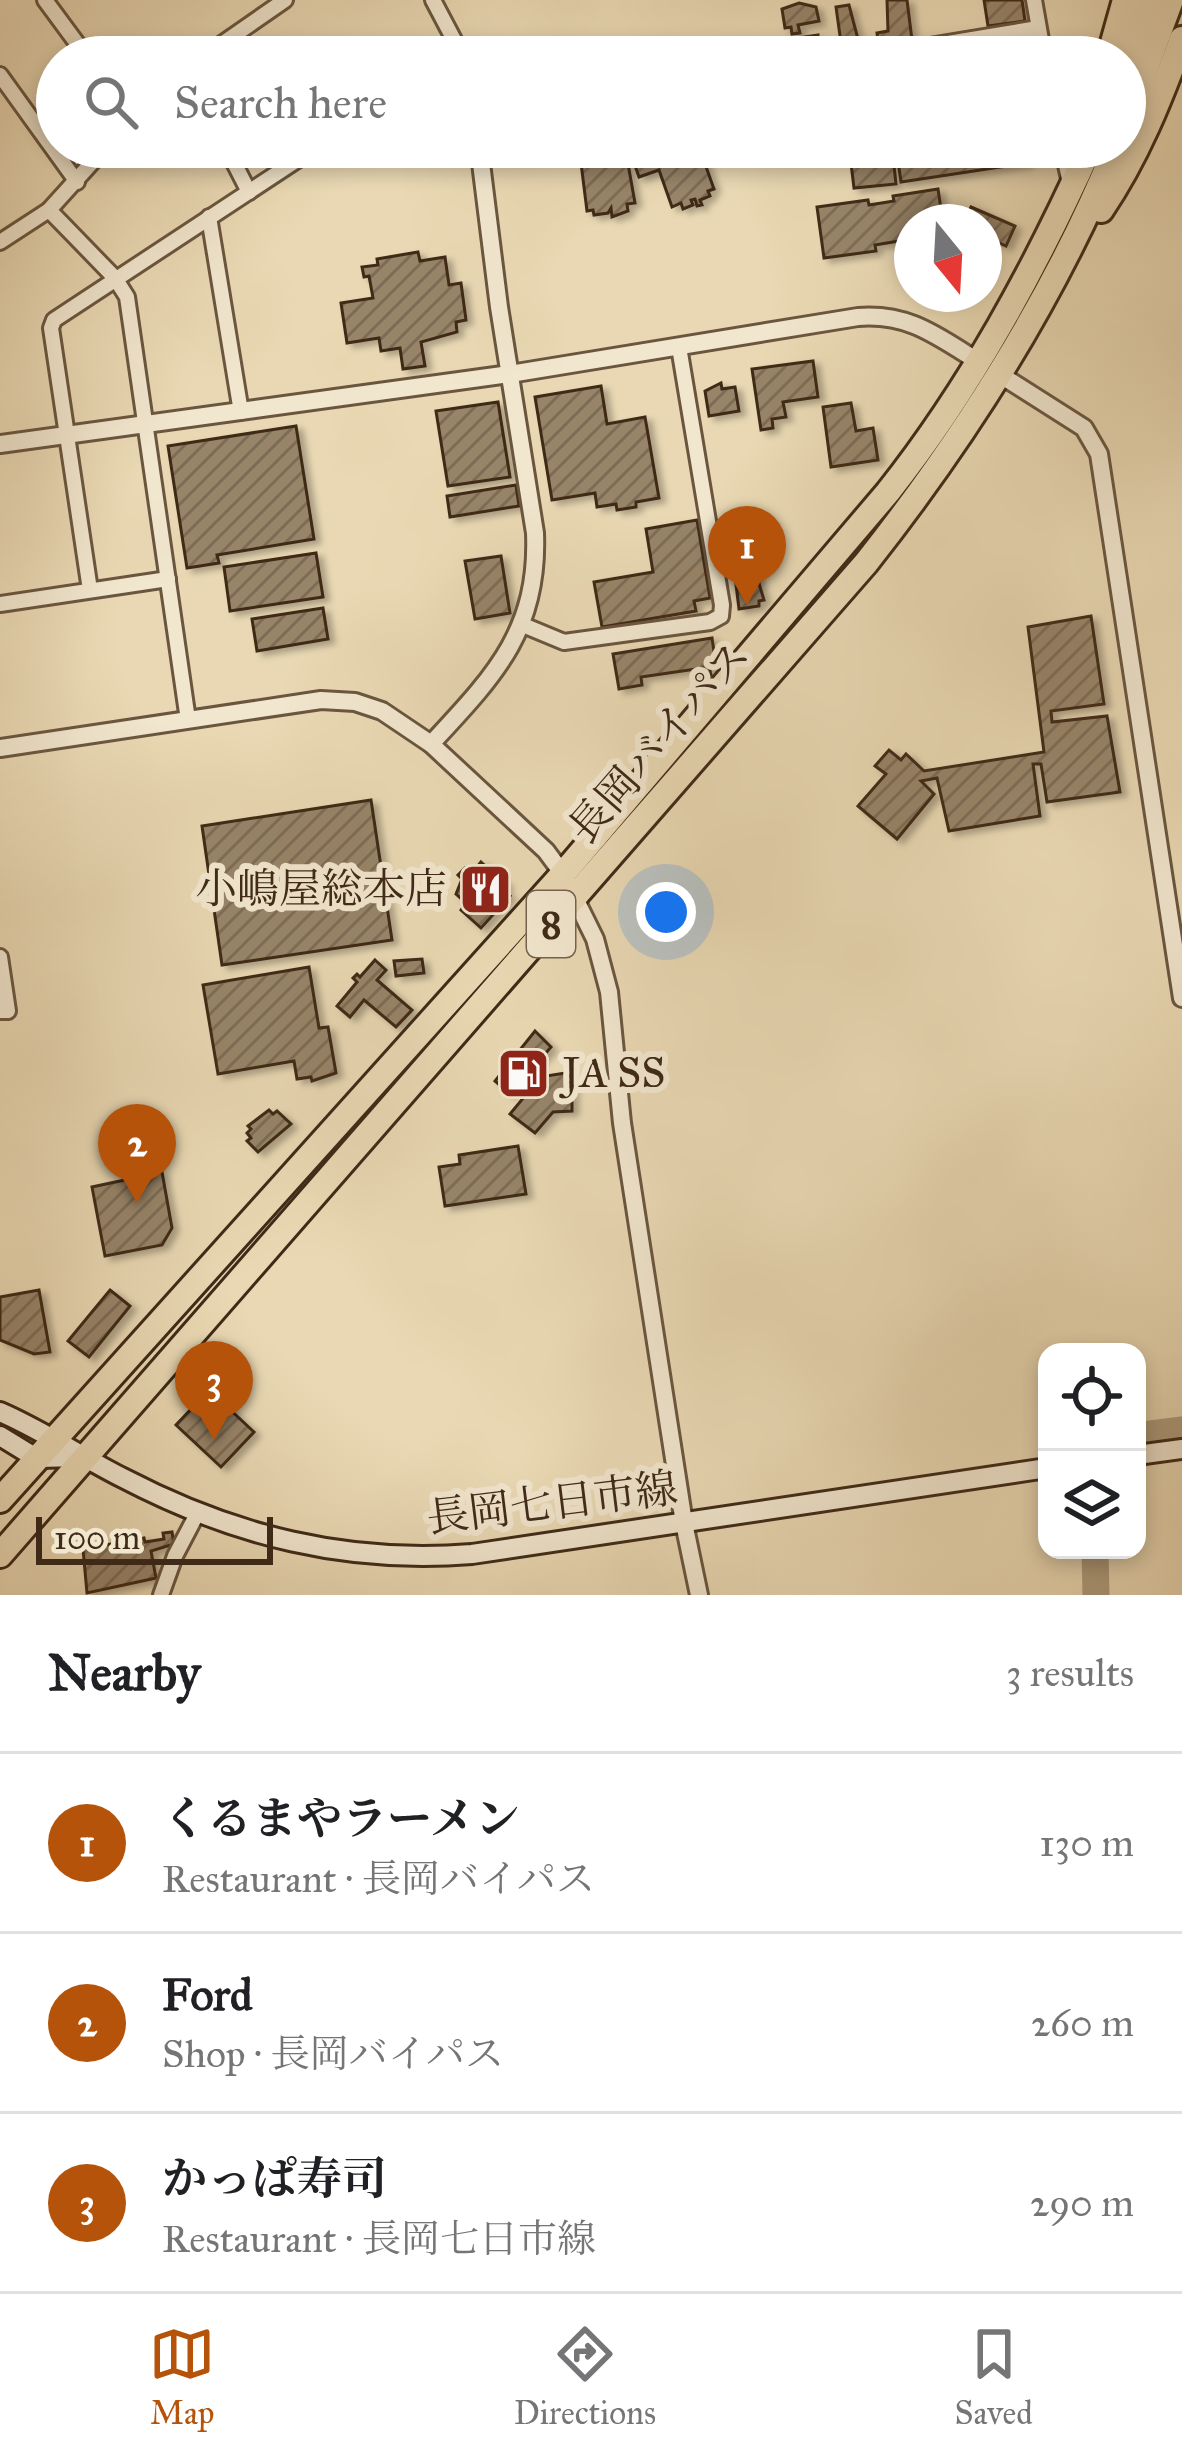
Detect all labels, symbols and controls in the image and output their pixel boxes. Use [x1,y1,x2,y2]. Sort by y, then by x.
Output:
search box [36,36,1146,168]
icon: search [78,69,144,135]
text: Search here [174,75,387,130]
north arrow [894,204,1002,312]
pin: 1 [708,506,786,605]
street label: 長岡バイパス [557,630,761,854]
restaurant icon: 小嶋屋総本店 [458,861,514,917]
place label: 小嶋屋総本店 [195,863,447,915]
your location [636,882,696,942]
road number: 8 [527,891,575,957]
fuel station icon: JA SS [496,1045,552,1101]
place label: JA SS [559,1047,665,1099]
pin: 2 [98,1104,176,1203]
pin: 3 [175,1341,253,1440]
map controls [1038,1343,1146,1559]
button: locate [1038,1343,1146,1451]
button: layers [1038,1451,1146,1559]
street label: 長岡七日市線 [424,1462,680,1544]
scale bar [36,1511,273,1564]
text: 100 m [54,1518,140,1558]
text: Nearby [48,1642,200,1704]
text: 3 results [1006,1649,1134,1697]
text: くるまやラーメン [162,1791,520,1846]
text: 1 [79,1819,95,1867]
text: 130 m [1039,1819,1134,1867]
text: Restaurant · 長岡バイパス [162,1855,595,1903]
text: Ford [162,1967,253,2022]
text: 2 [77,1999,97,2047]
text: 260 m [1031,1999,1134,2047]
text: Shop · 長岡バイパス [162,2030,504,2078]
text: かっぱ寿司 [162,2151,387,2206]
text: 3 [79,2179,95,2227]
text: 290 m [1030,2179,1134,2227]
text: Restaurant · 長岡七日市線 [162,2215,596,2263]
tab: Map [149,2321,215,2433]
tab: Directions [514,2321,656,2433]
tab: Saved [954,2321,1033,2433]

